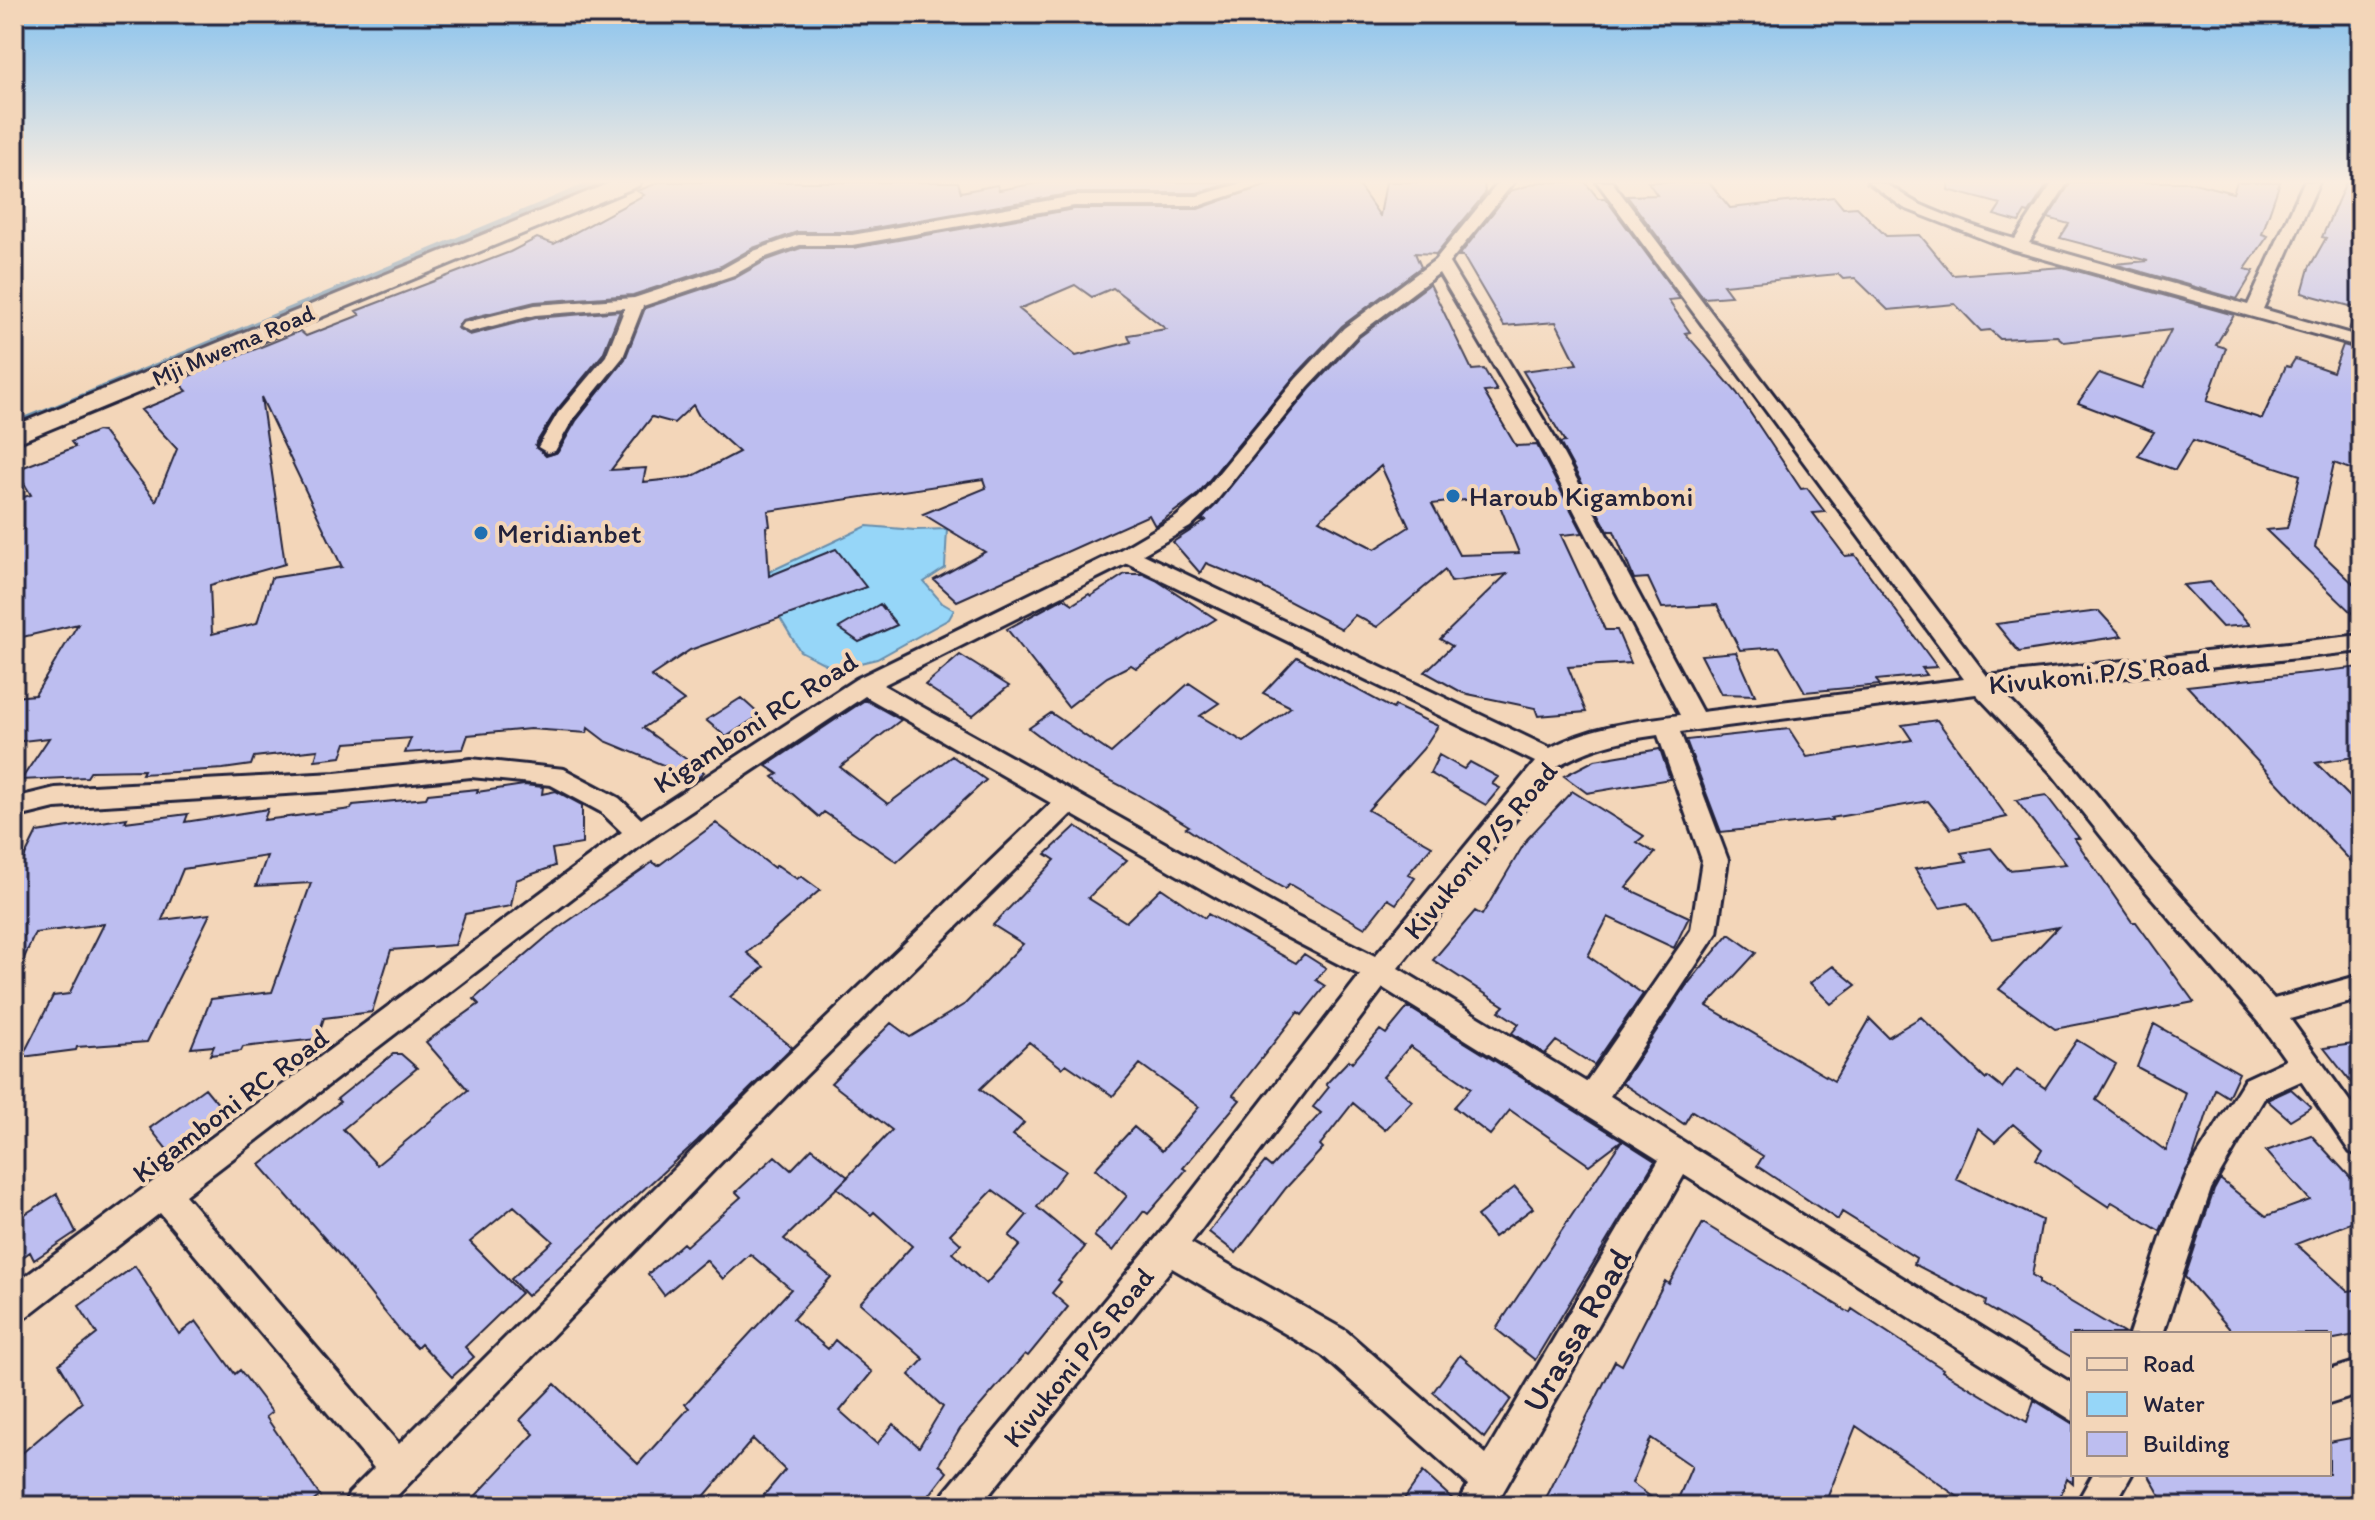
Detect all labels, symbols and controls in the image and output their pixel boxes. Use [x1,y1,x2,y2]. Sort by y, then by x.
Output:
street label: Mji Mwema Road [147,298,319,392]
place label: Haroub Kigamboni [1469,479,1693,513]
marker: Haroub Kigamboni [1444,487,1462,505]
place label: Meridianbet [497,516,642,550]
marker: Meridianbet [472,524,490,542]
street label: Kigamboni RC Road [647,643,864,801]
street label: Kivukoni P/S Road [1987,644,2212,702]
street label: Kivukoni P/S Road [1396,754,1565,946]
street label: Kigamboni RC Road [125,1020,335,1190]
street label: Urassa Road [1514,1240,1641,1419]
street label: Kivukoni P/S Road [995,1260,1161,1454]
legend [2071,1332,2331,1476]
text: Road [2143,1349,2195,1378]
text: Water [2143,1389,2205,1418]
text: Building [2143,1429,2230,1458]

